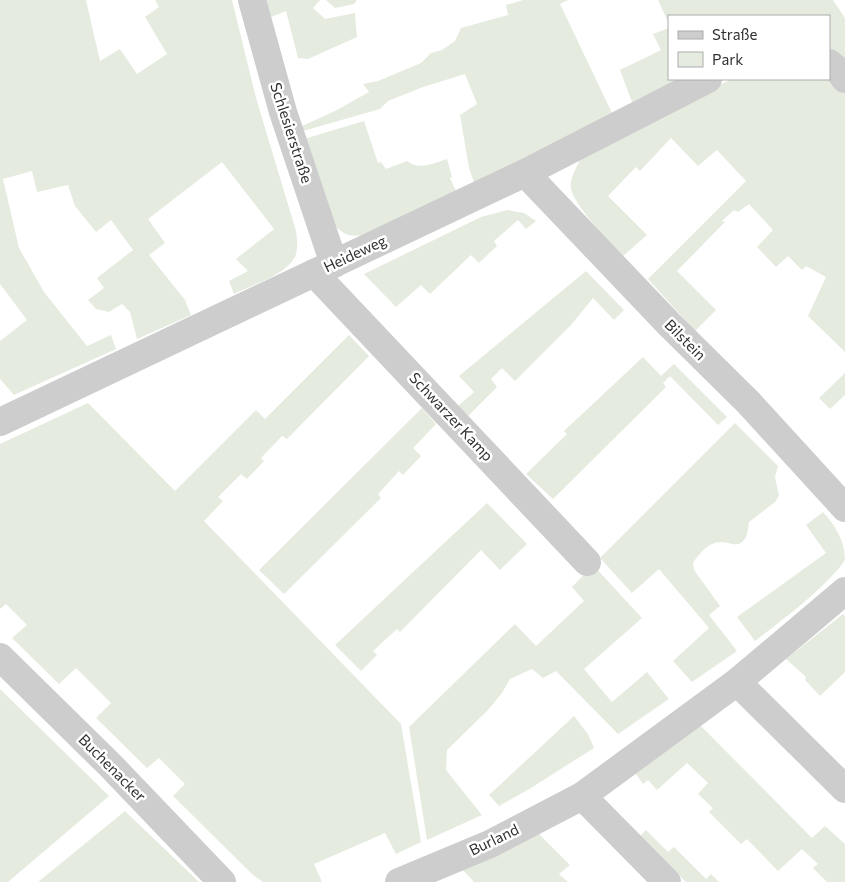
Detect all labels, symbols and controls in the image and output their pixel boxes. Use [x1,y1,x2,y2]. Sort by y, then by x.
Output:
legend [668,15,830,80]
text: Straße [712,25,758,43]
text: Park [712,50,743,68]
street label: Schlesierstraße [267,80,317,185]
street label: Heideweg [320,231,389,275]
street label: Bilstein [661,315,710,364]
street label: Schwarzer Kamp [406,368,497,464]
street label: Buchenacker [75,730,150,805]
street label: Burland [466,819,521,859]

